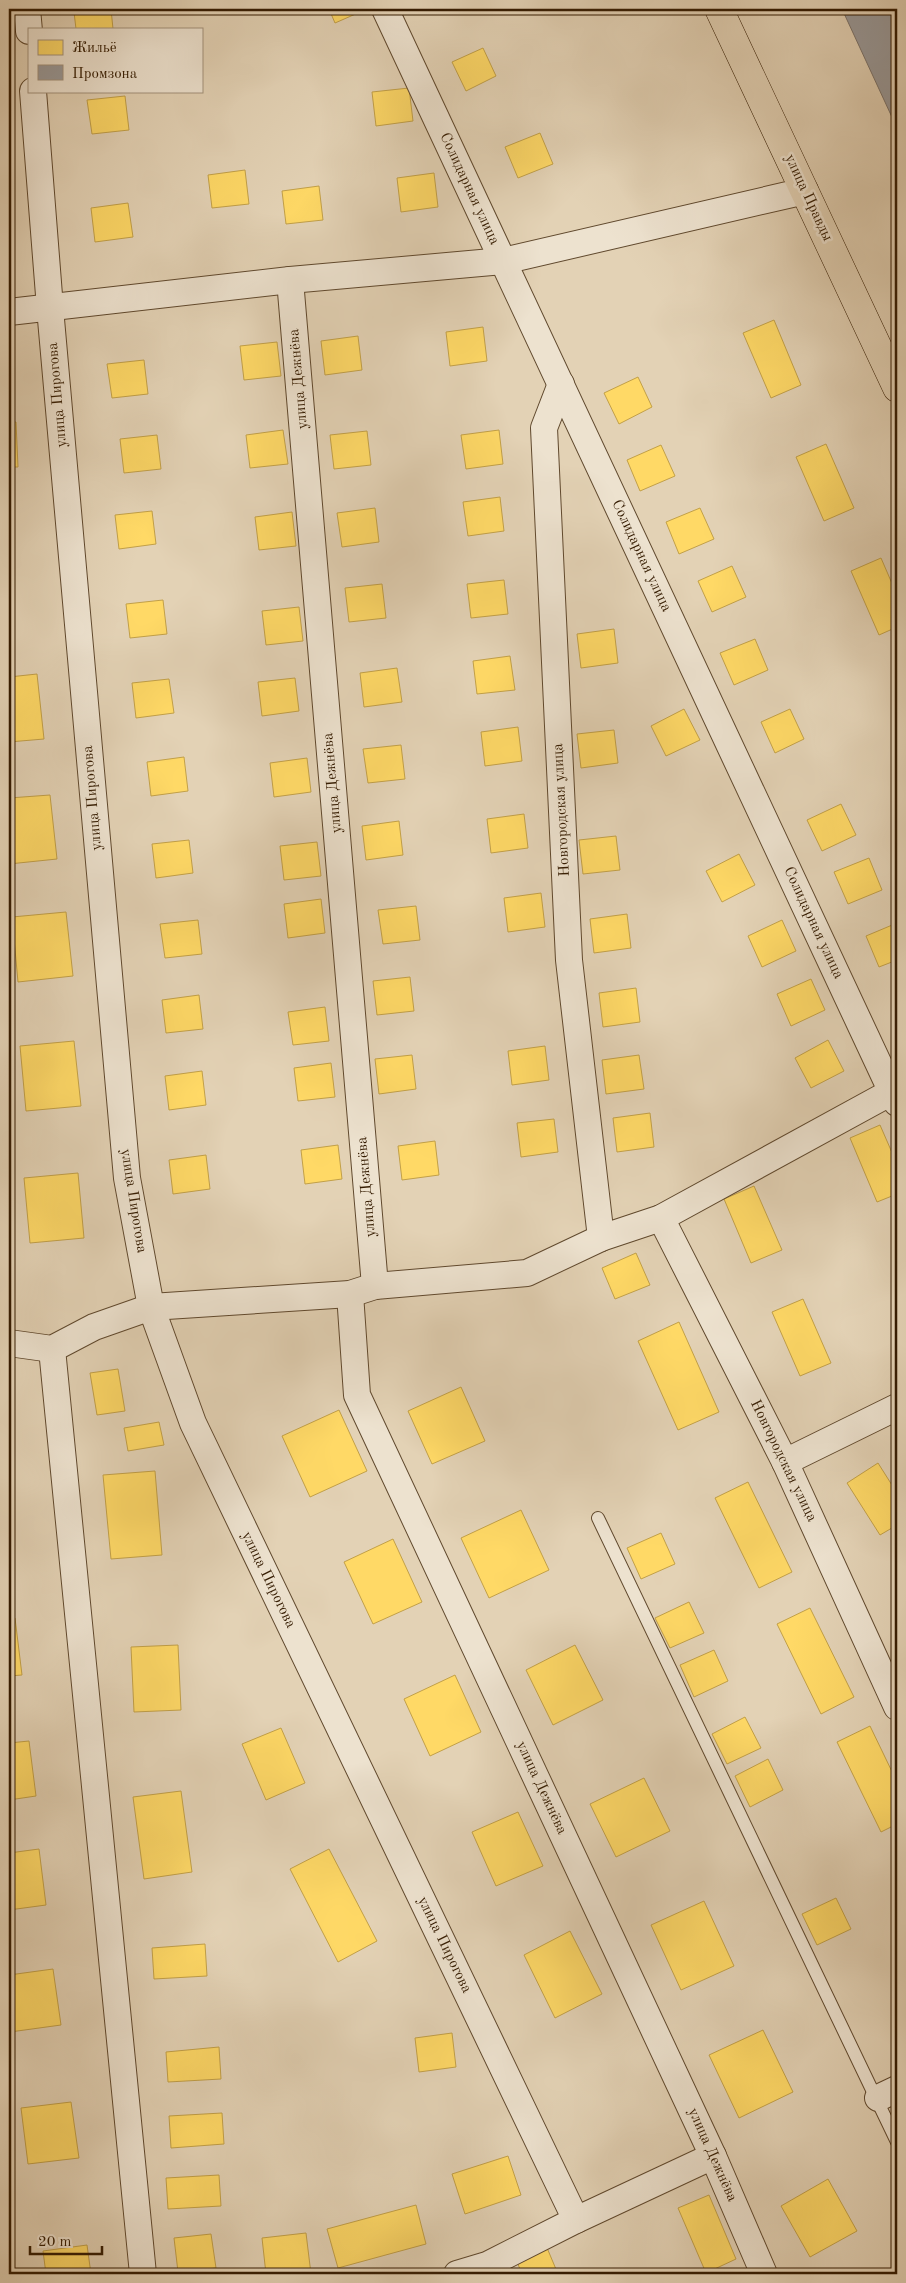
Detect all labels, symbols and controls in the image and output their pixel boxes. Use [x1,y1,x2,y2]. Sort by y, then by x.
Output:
legend [28,28,202,92]
text: Жильё [72,41,117,56]
text: Промзона [72,67,138,82]
street label: Солидарная улица [436,131,502,248]
street label: улица Правды [781,152,835,244]
street label: улица Дежнёва [287,327,311,430]
street label: улица Пирогова [46,341,70,448]
street label: Солидарная улица [608,498,674,615]
street label: улица Дежнёва [321,731,345,834]
street label: Новгородская улица [551,742,573,877]
street label: улица Пирогова [81,744,105,851]
street label: Солидарная улица [780,865,846,982]
street label: улица Дежнёва [355,1135,379,1238]
street label: улица Пирогова [117,1148,149,1255]
street label: Новгородская улица [747,1398,819,1525]
street label: улица Пирогова [238,1529,298,1631]
street label: улица Дежнёва [513,1739,569,1838]
street label: улица Пирогова [414,1894,474,1996]
street label: улица Дежнёва [685,2106,740,2205]
scale bar [30,2223,102,2255]
text: 20 m [38,2235,72,2250]

